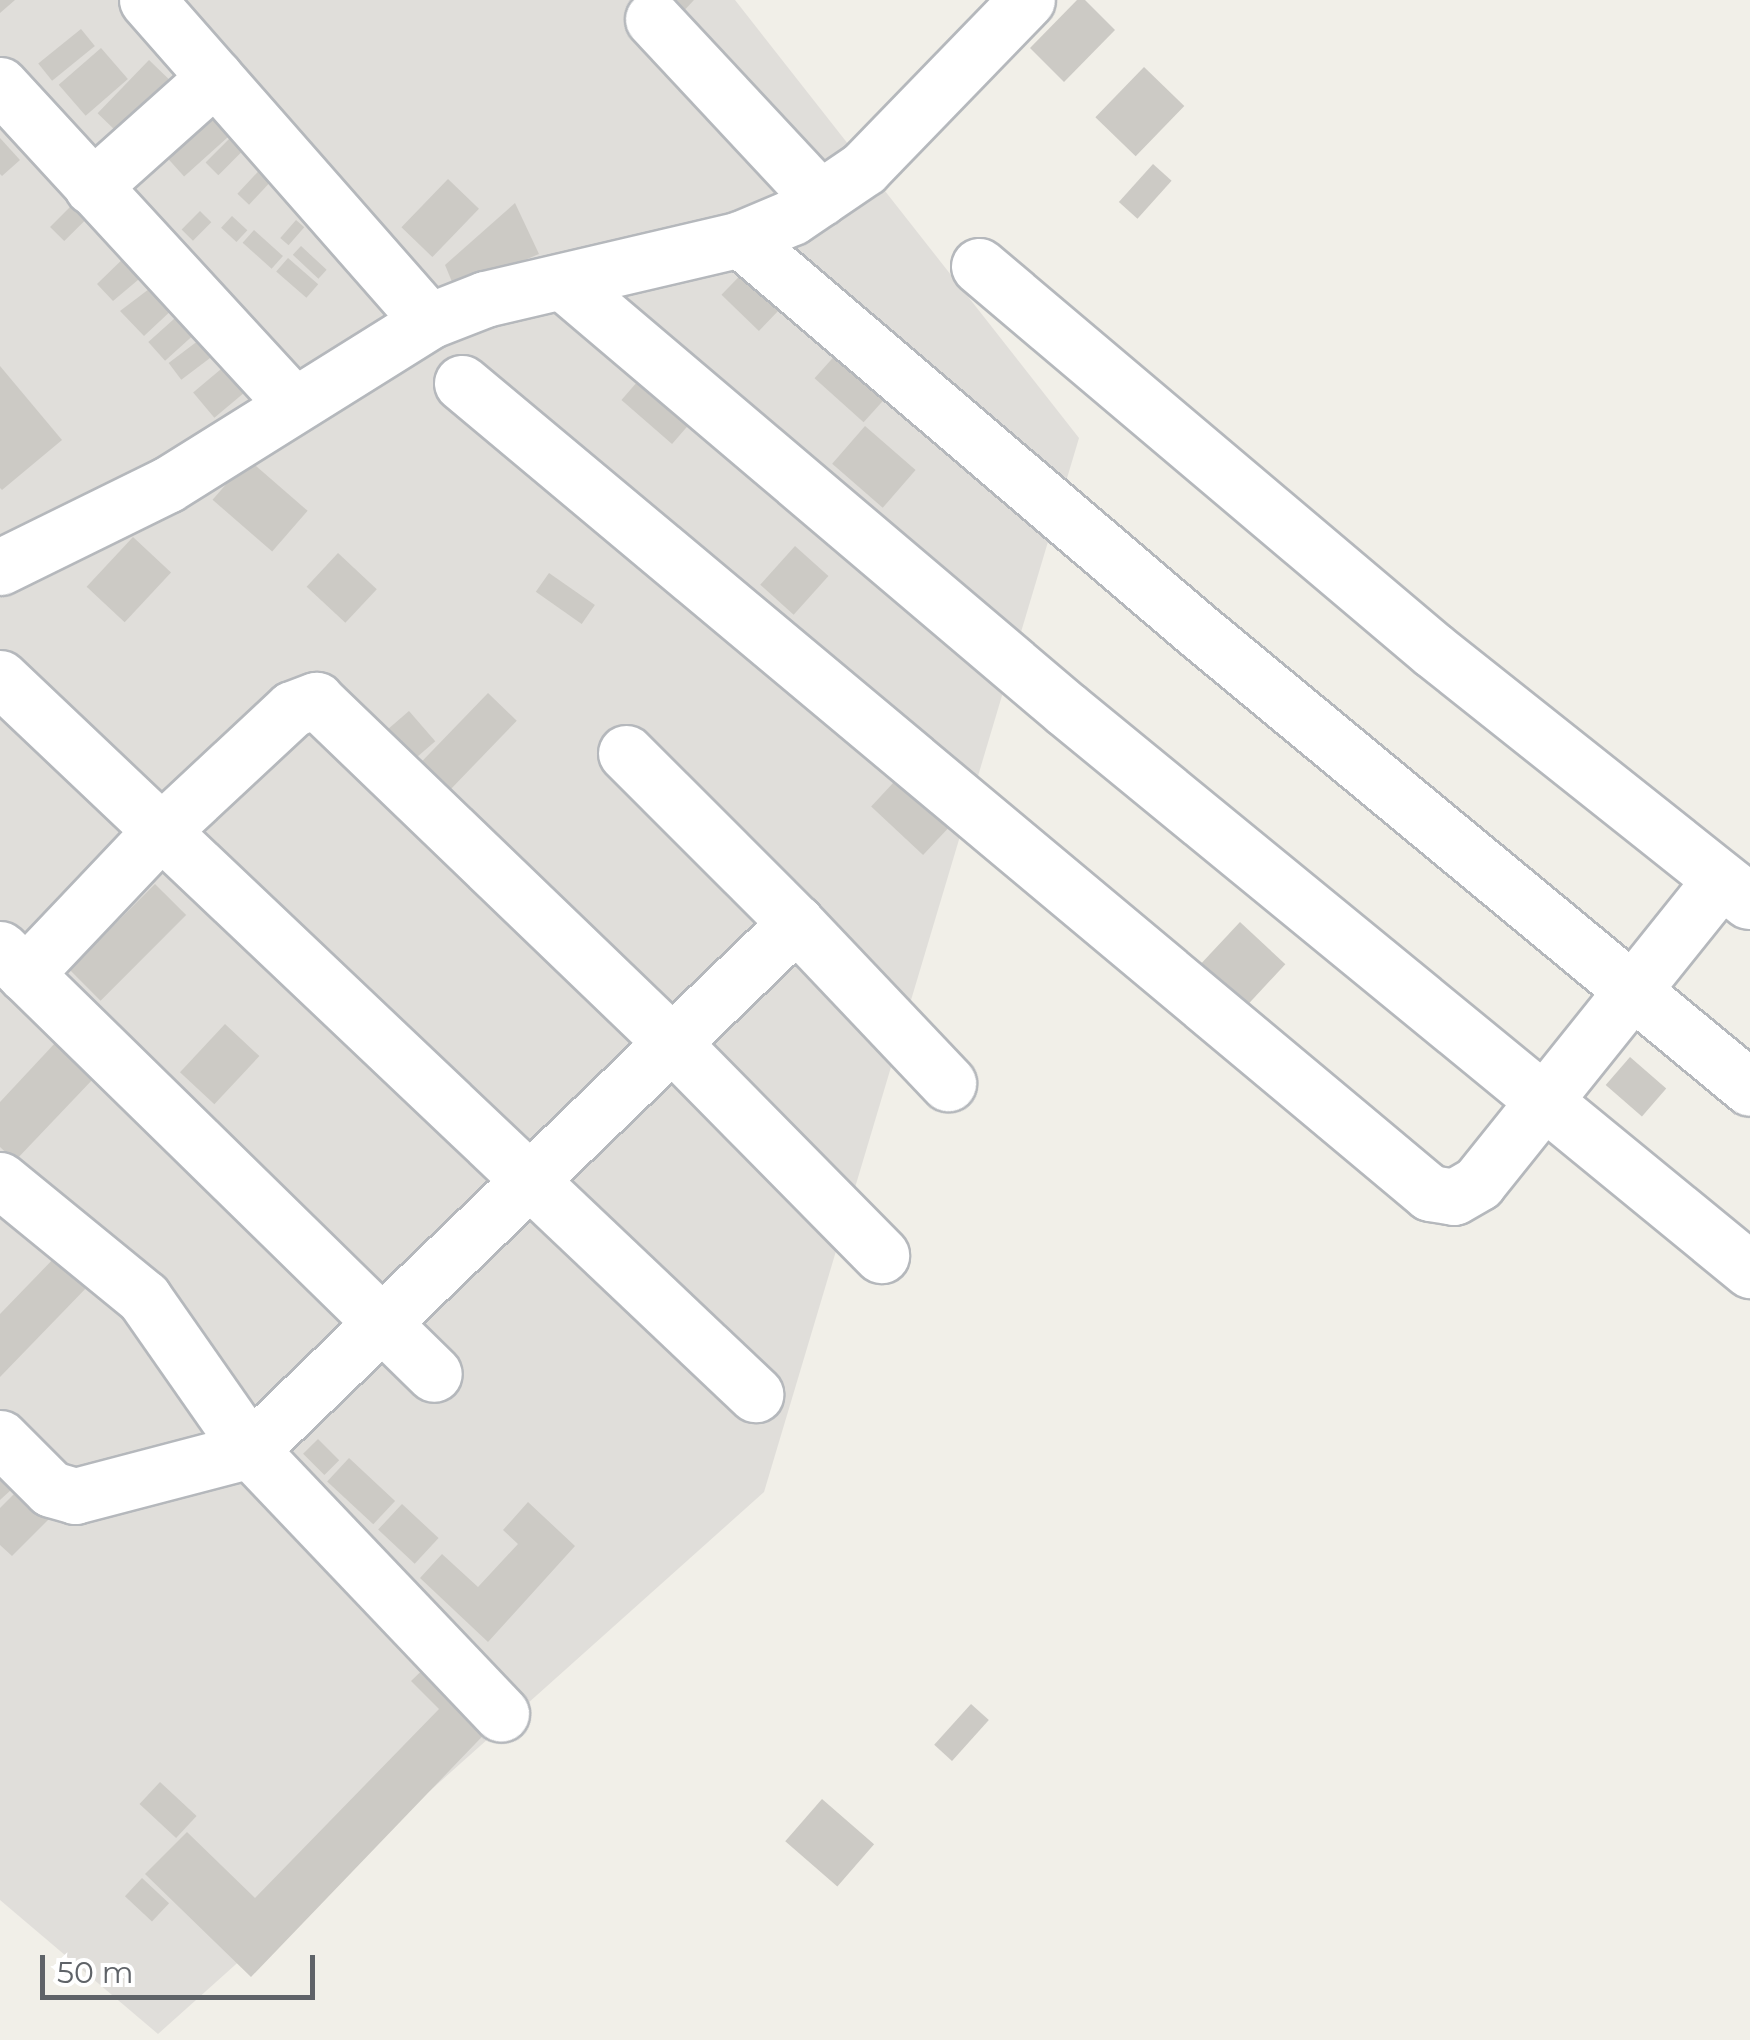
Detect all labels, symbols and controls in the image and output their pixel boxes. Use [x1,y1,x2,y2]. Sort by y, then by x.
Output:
scale bar [45,1935,320,1997]
text: 50 m [57,1954,134,1991]

